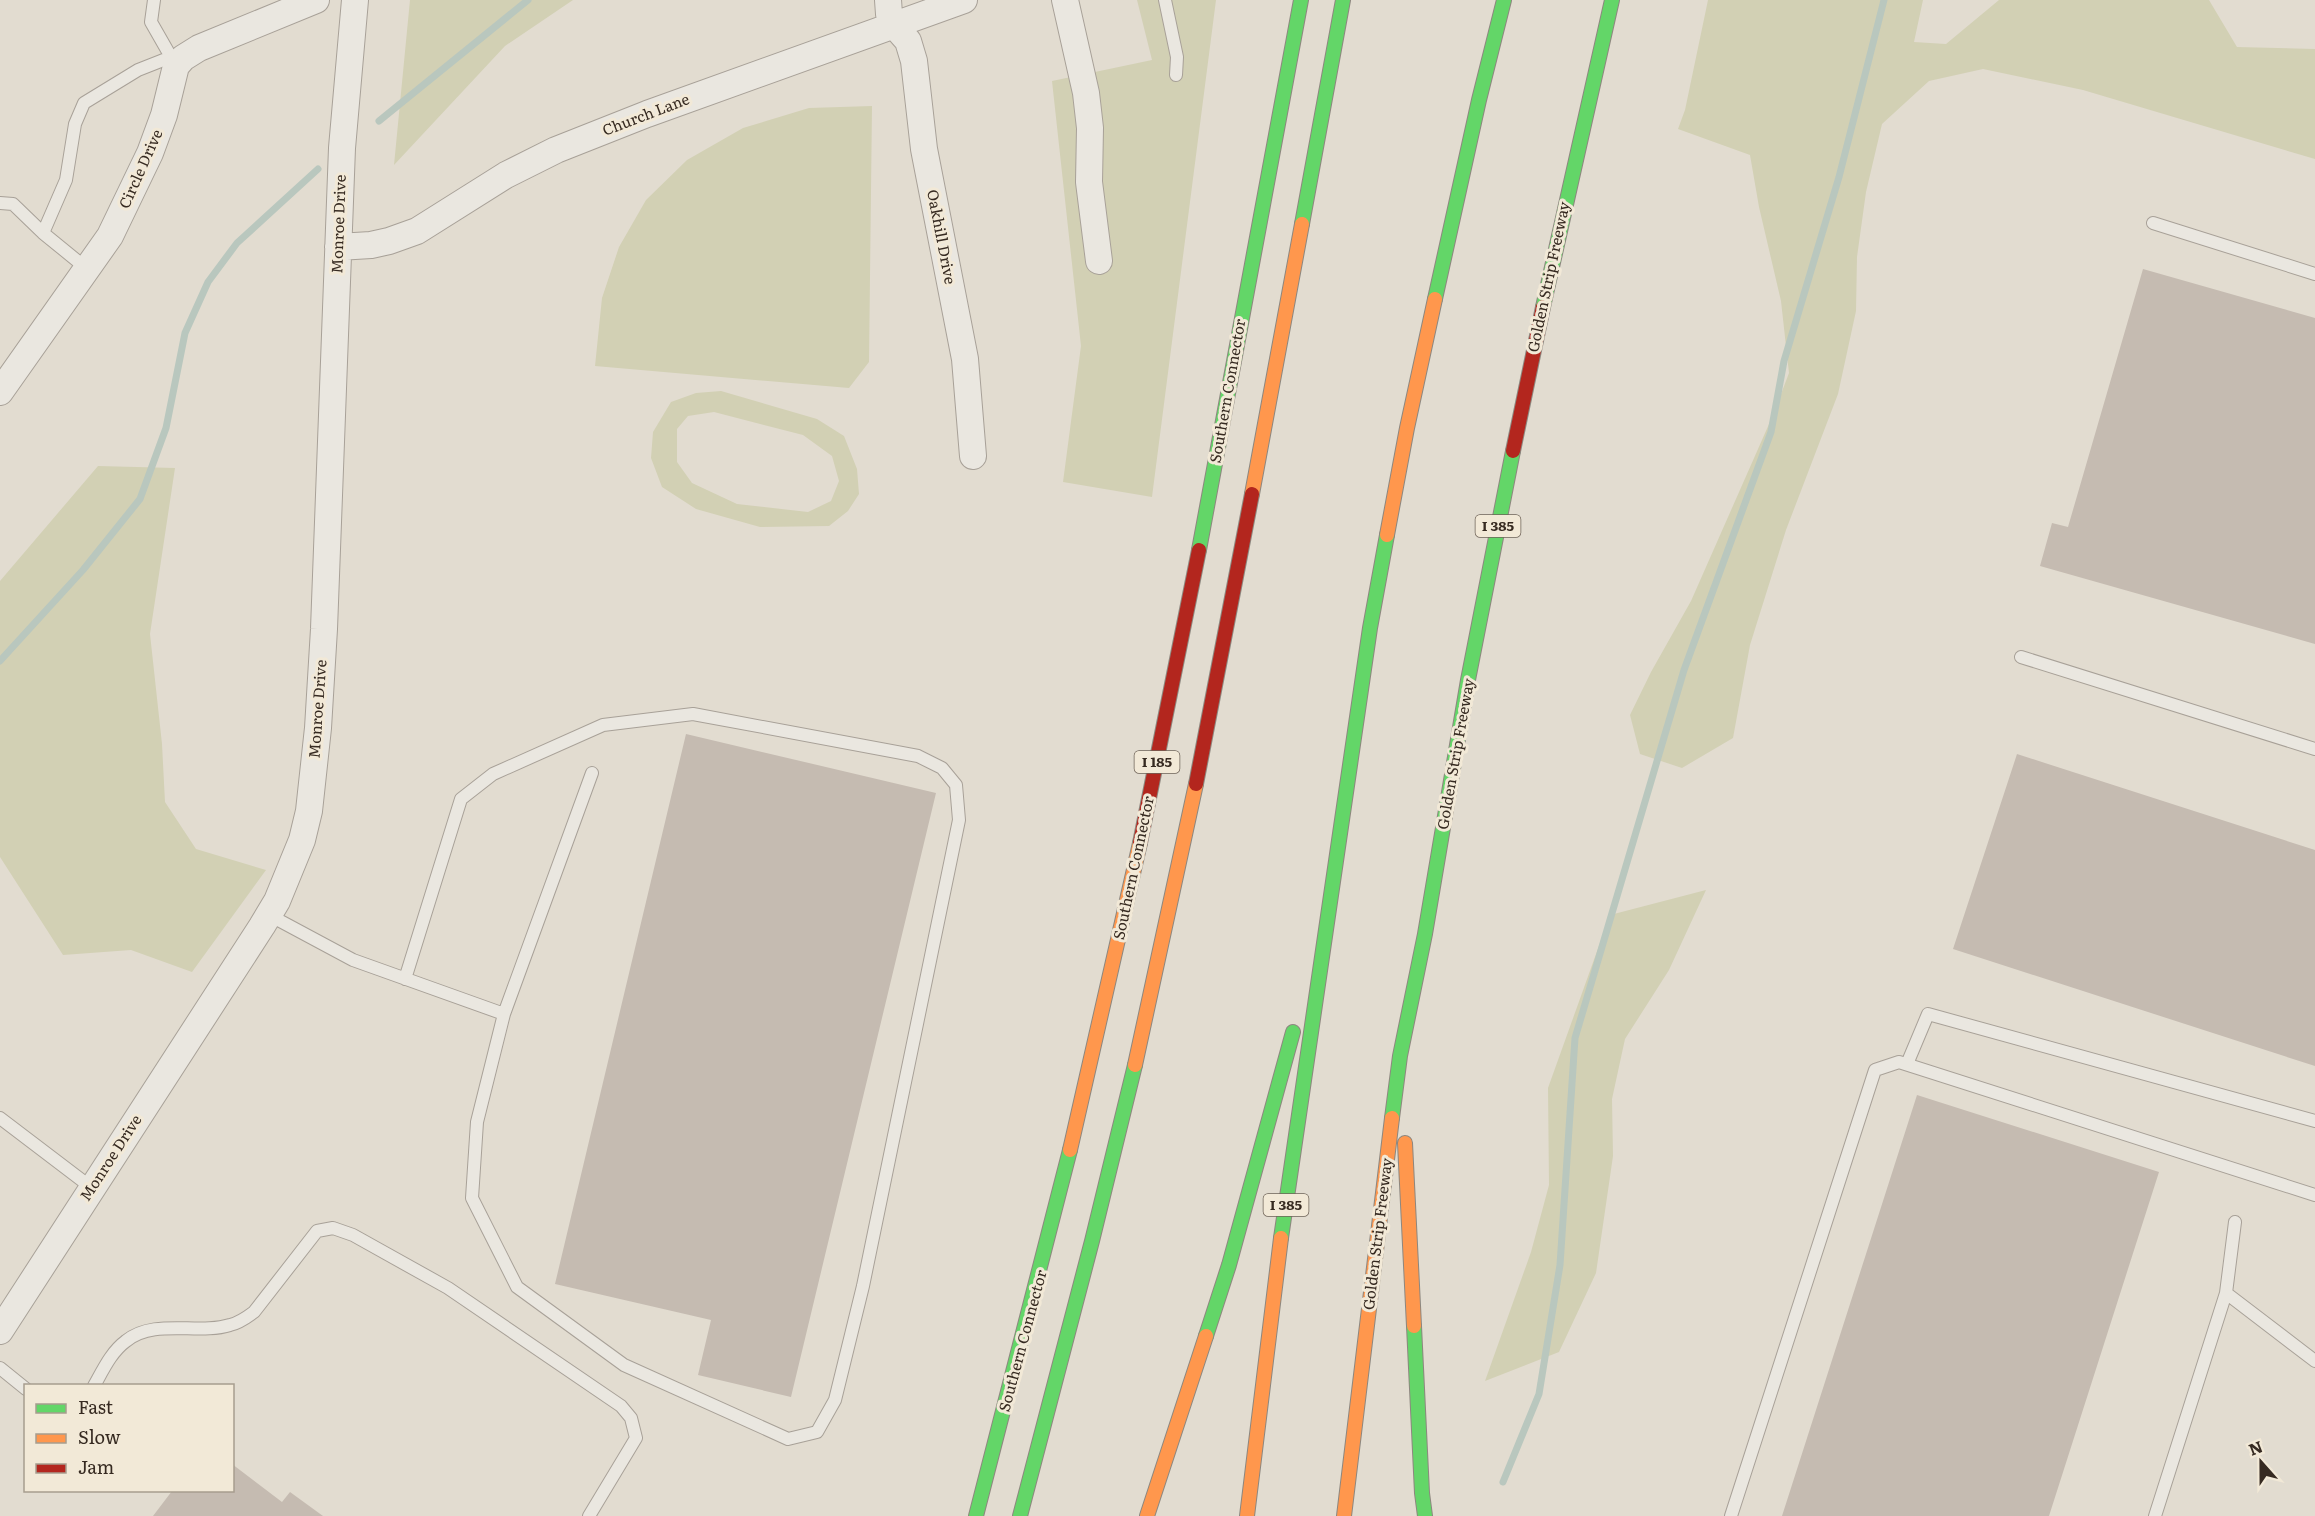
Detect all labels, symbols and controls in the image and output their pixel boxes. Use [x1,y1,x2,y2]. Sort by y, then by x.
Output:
street label: Church Lane [598,86,693,141]
street label: Circle Drive [112,125,167,212]
street label: Monroe Drive [324,174,351,274]
street label: Oakhill Drive [922,187,963,286]
street label: Golden Strip Freeway [1520,199,1575,354]
street label: Southern Connector [1203,317,1251,465]
road number: I 385 [1476,515,1520,537]
street label: Monroe Drive [302,658,331,759]
street label: Golden Strip Freeway [1430,676,1479,831]
road number: I 185 [1134,751,1180,773]
street label: Southern Connector [1106,794,1159,942]
street label: Monroe Drive [73,1109,146,1205]
street label: Golden Strip Freeway [1356,1156,1397,1311]
road number: I 385 [1264,1194,1308,1216]
street label: Southern Connector [992,1267,1052,1414]
legend [24,1384,234,1492]
text: Fast [78,1393,114,1420]
text: Slow [78,1423,121,1450]
north arrow [2231,1432,2291,1492]
text: N [2245,1433,2266,1461]
text: Jam [78,1453,114,1480]

